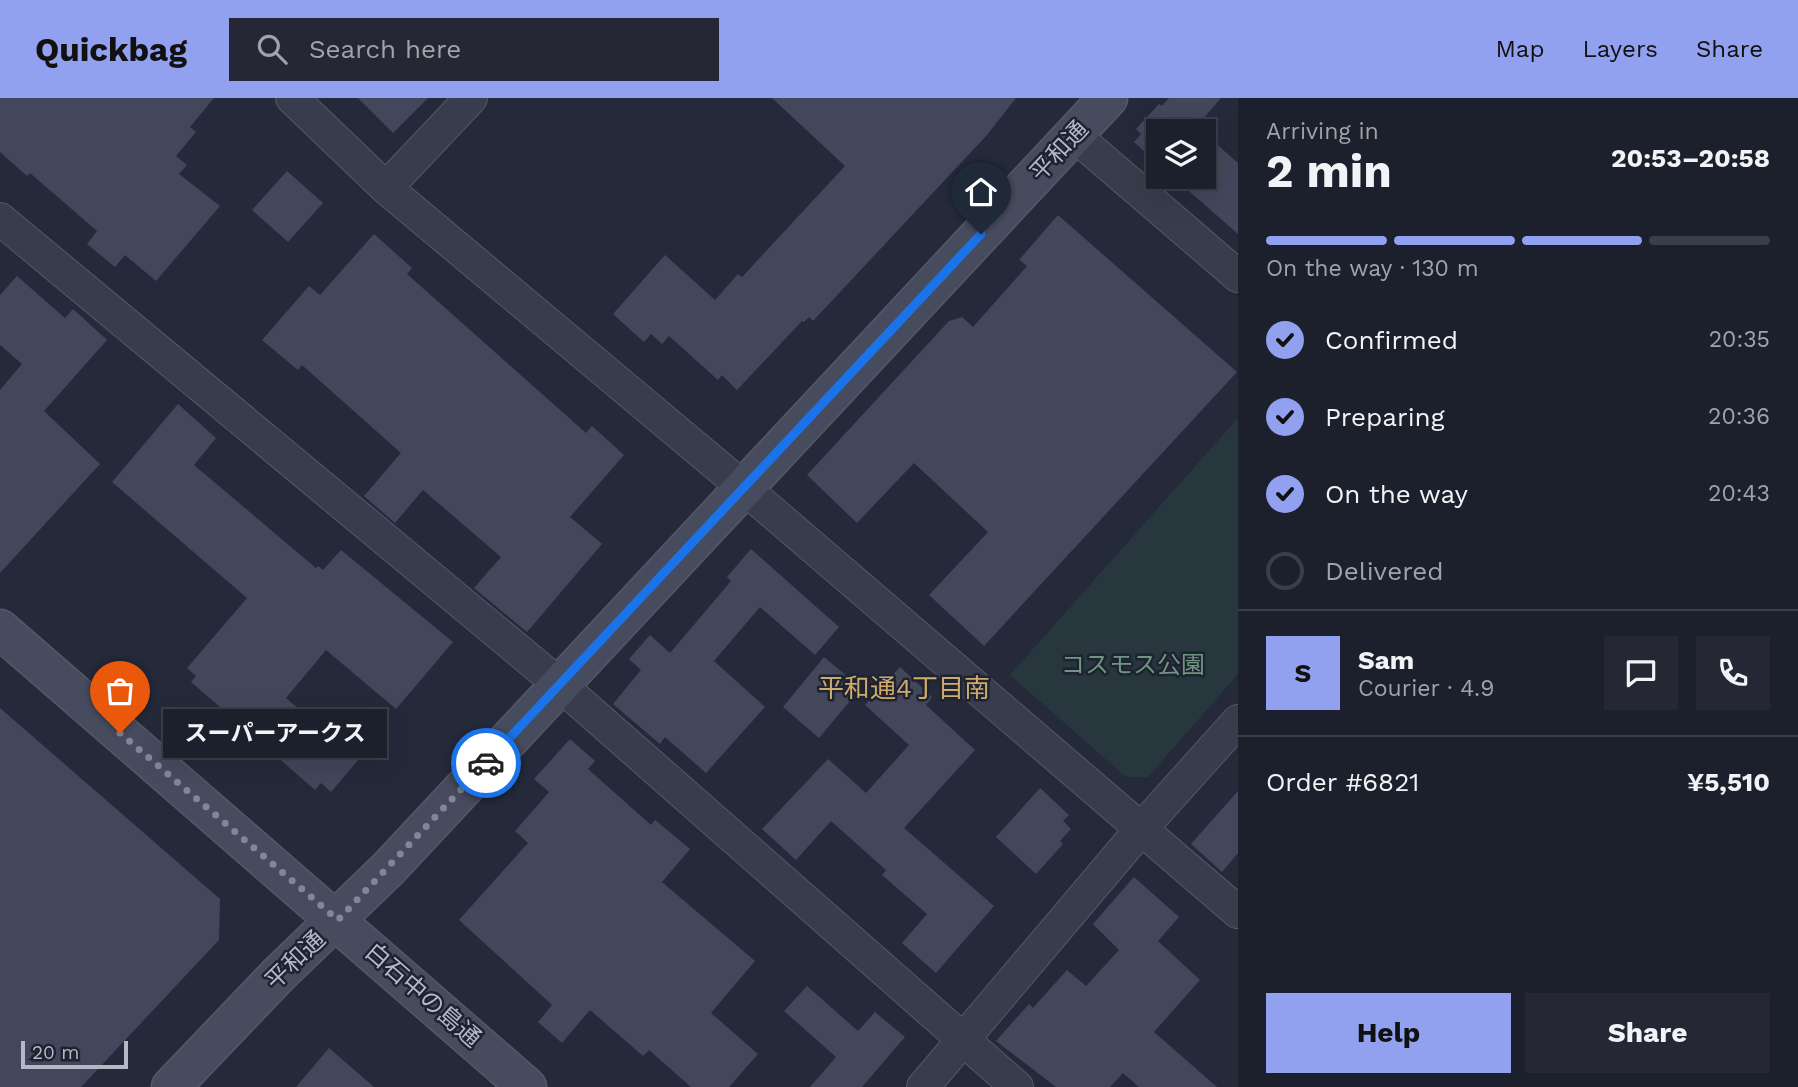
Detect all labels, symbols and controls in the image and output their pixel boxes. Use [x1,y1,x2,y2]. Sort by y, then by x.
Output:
search box [229,18,719,81]
text: Quickbag [35,30,187,69]
icon: search [253,30,291,68]
text: Search here [309,34,461,64]
text: Map [1496,35,1544,63]
text: Layers [1582,35,1658,63]
text: Share [1696,35,1763,63]
street label: 平和通 [1024,115,1094,187]
text: Arriving in [1266,118,1379,145]
map controls [1146,119,1216,189]
button: layers [1146,119,1216,189]
text: 20:53–20:58 [1611,143,1770,173]
text: 2 min [1266,144,1392,198]
pin [951,162,1011,234]
icon: home [962,173,1000,211]
text: On the way · 130 m [1266,255,1479,282]
icon: check [1266,321,1304,359]
text: Confirmed [1325,325,1458,355]
text: 20:35 [1709,326,1770,353]
icon: check [1266,398,1304,436]
text: Preparing [1325,402,1445,432]
text: 20:36 [1708,403,1770,430]
icon: check [1266,475,1304,513]
text: On the way [1325,479,1468,509]
text: 20:43 [1708,480,1770,507]
text: Delivered [1325,556,1444,586]
button: chat [1604,636,1678,710]
button: phone [1696,636,1770,710]
text: Sam [1358,645,1414,675]
park label: コスモス公園 [1061,651,1205,679]
text: S [1295,658,1311,688]
pin [90,661,150,733]
icon: bag [101,672,139,710]
district label: 平和通4丁目南 [818,673,990,703]
text: Courier · 4.9 [1358,675,1494,702]
callout: スーパーアークス [162,708,386,758]
text: スーパーアークス [185,720,365,747]
courier [451,728,521,798]
icon: car [467,744,505,782]
text: Order #6821 [1266,767,1419,797]
text: ¥5,510 [1687,767,1770,797]
street label: 平和通 [259,925,331,995]
street label: 白石中の島通 [359,937,487,1053]
button: Help [1266,993,1511,1073]
button: Share [1525,993,1770,1073]
scale bar [21,1038,128,1070]
text: 20 m [32,1041,79,1064]

